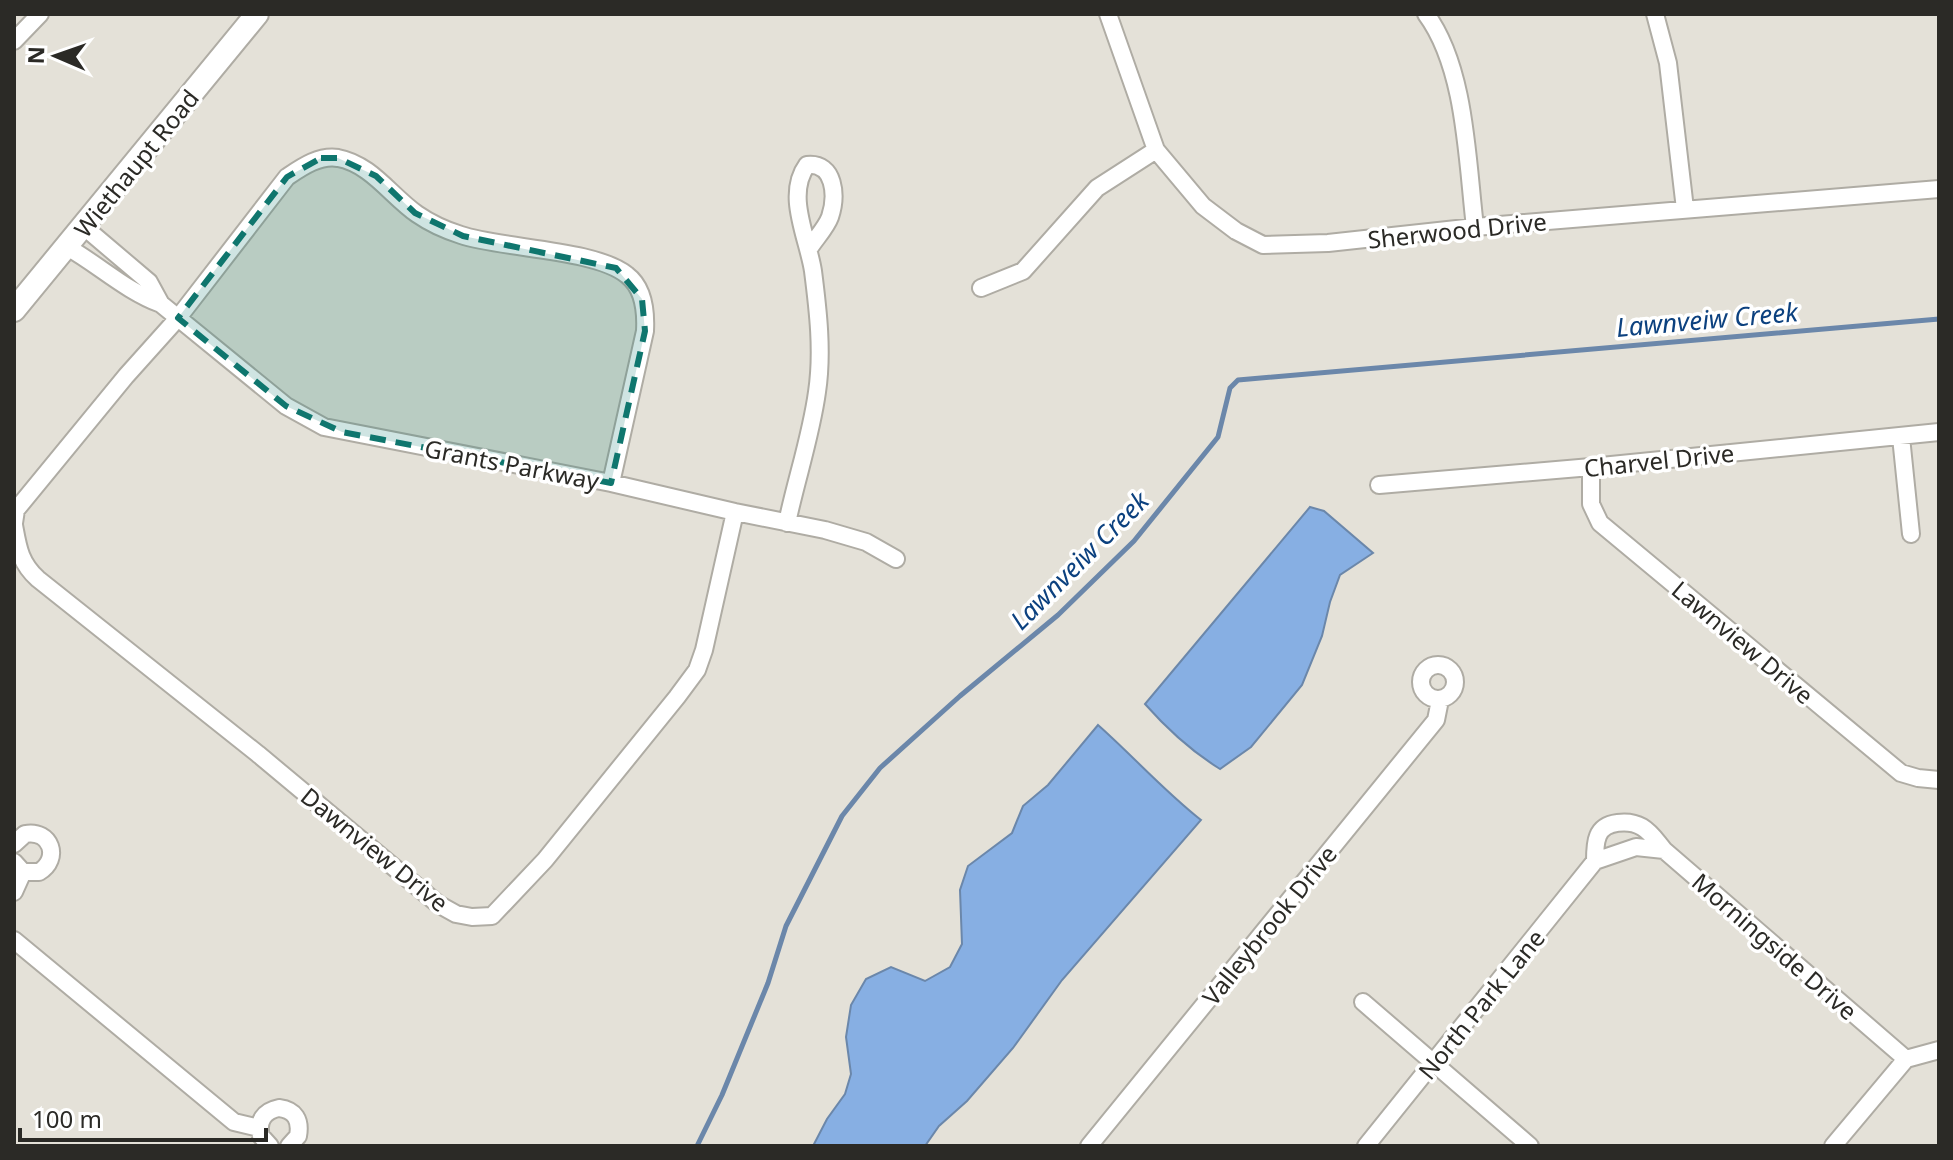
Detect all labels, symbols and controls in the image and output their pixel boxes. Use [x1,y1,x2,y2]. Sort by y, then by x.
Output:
north arrow [16,16,96,96]
text: N [20,46,50,65]
street label: Wiethaupt Road [66,82,206,244]
street label: Sherwood Drive [1366,204,1548,256]
water label: Lawnveiw Creek [1615,293,1801,345]
street label: Grants Parkway [422,431,603,497]
street label: Charvel Drive [1582,436,1736,484]
water label: Lawnveiw Creek [1002,482,1157,637]
street label: Lawnview Drive [1665,573,1821,711]
street label: Dawnview Drive [294,779,456,919]
street label: Valleybrook Drive [1194,838,1344,1012]
street label: Morningside Drive [1686,865,1864,1027]
street label: North Park Lane [1410,922,1552,1086]
scale bar [20,1092,266,1142]
text: 100 m [32,1102,102,1135]

